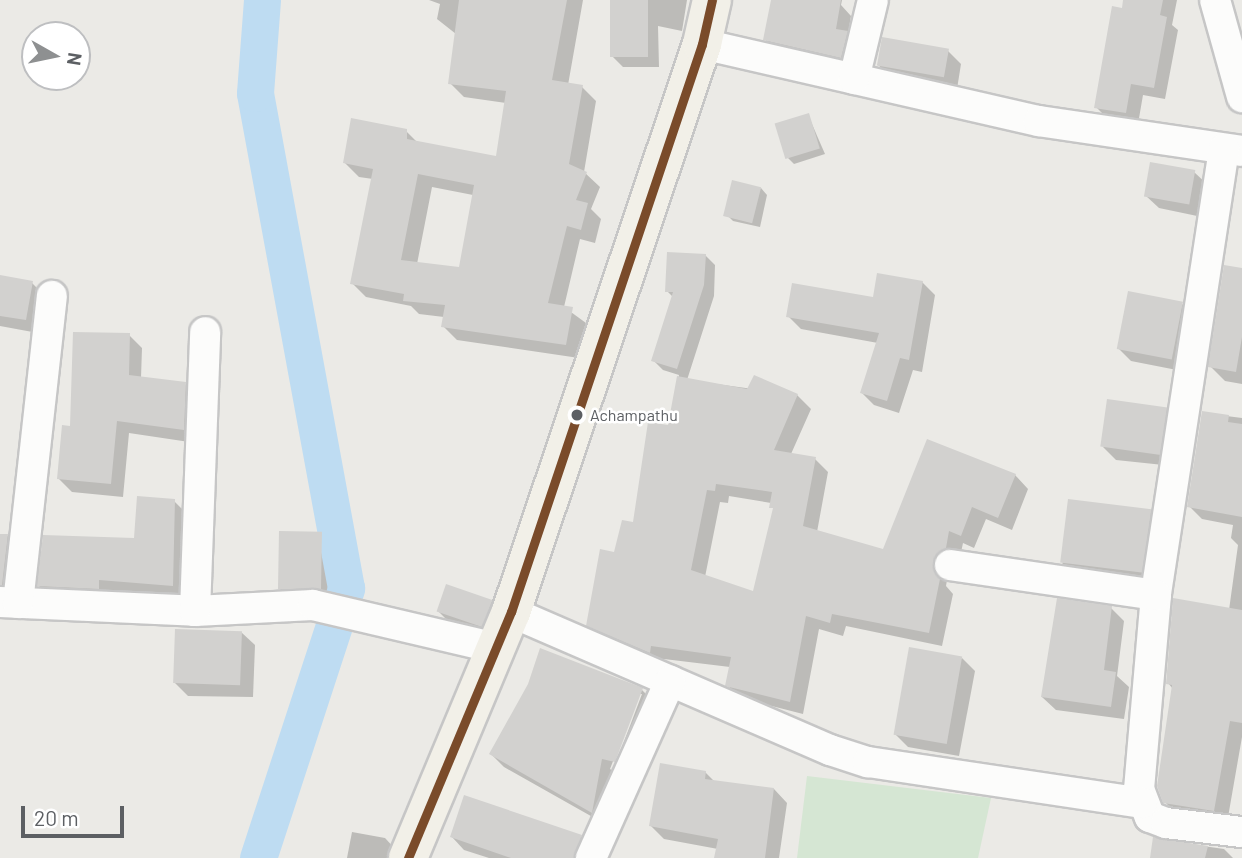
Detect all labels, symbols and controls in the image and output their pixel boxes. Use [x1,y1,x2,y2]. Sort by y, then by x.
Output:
north arrow [21,21,91,91]
text: N [63,51,88,67]
place label: Achampathu [590,405,678,425]
marker: Achampathu [570,408,584,422]
scale bar [24,792,128,836]
text: 20 m [34,805,79,830]

